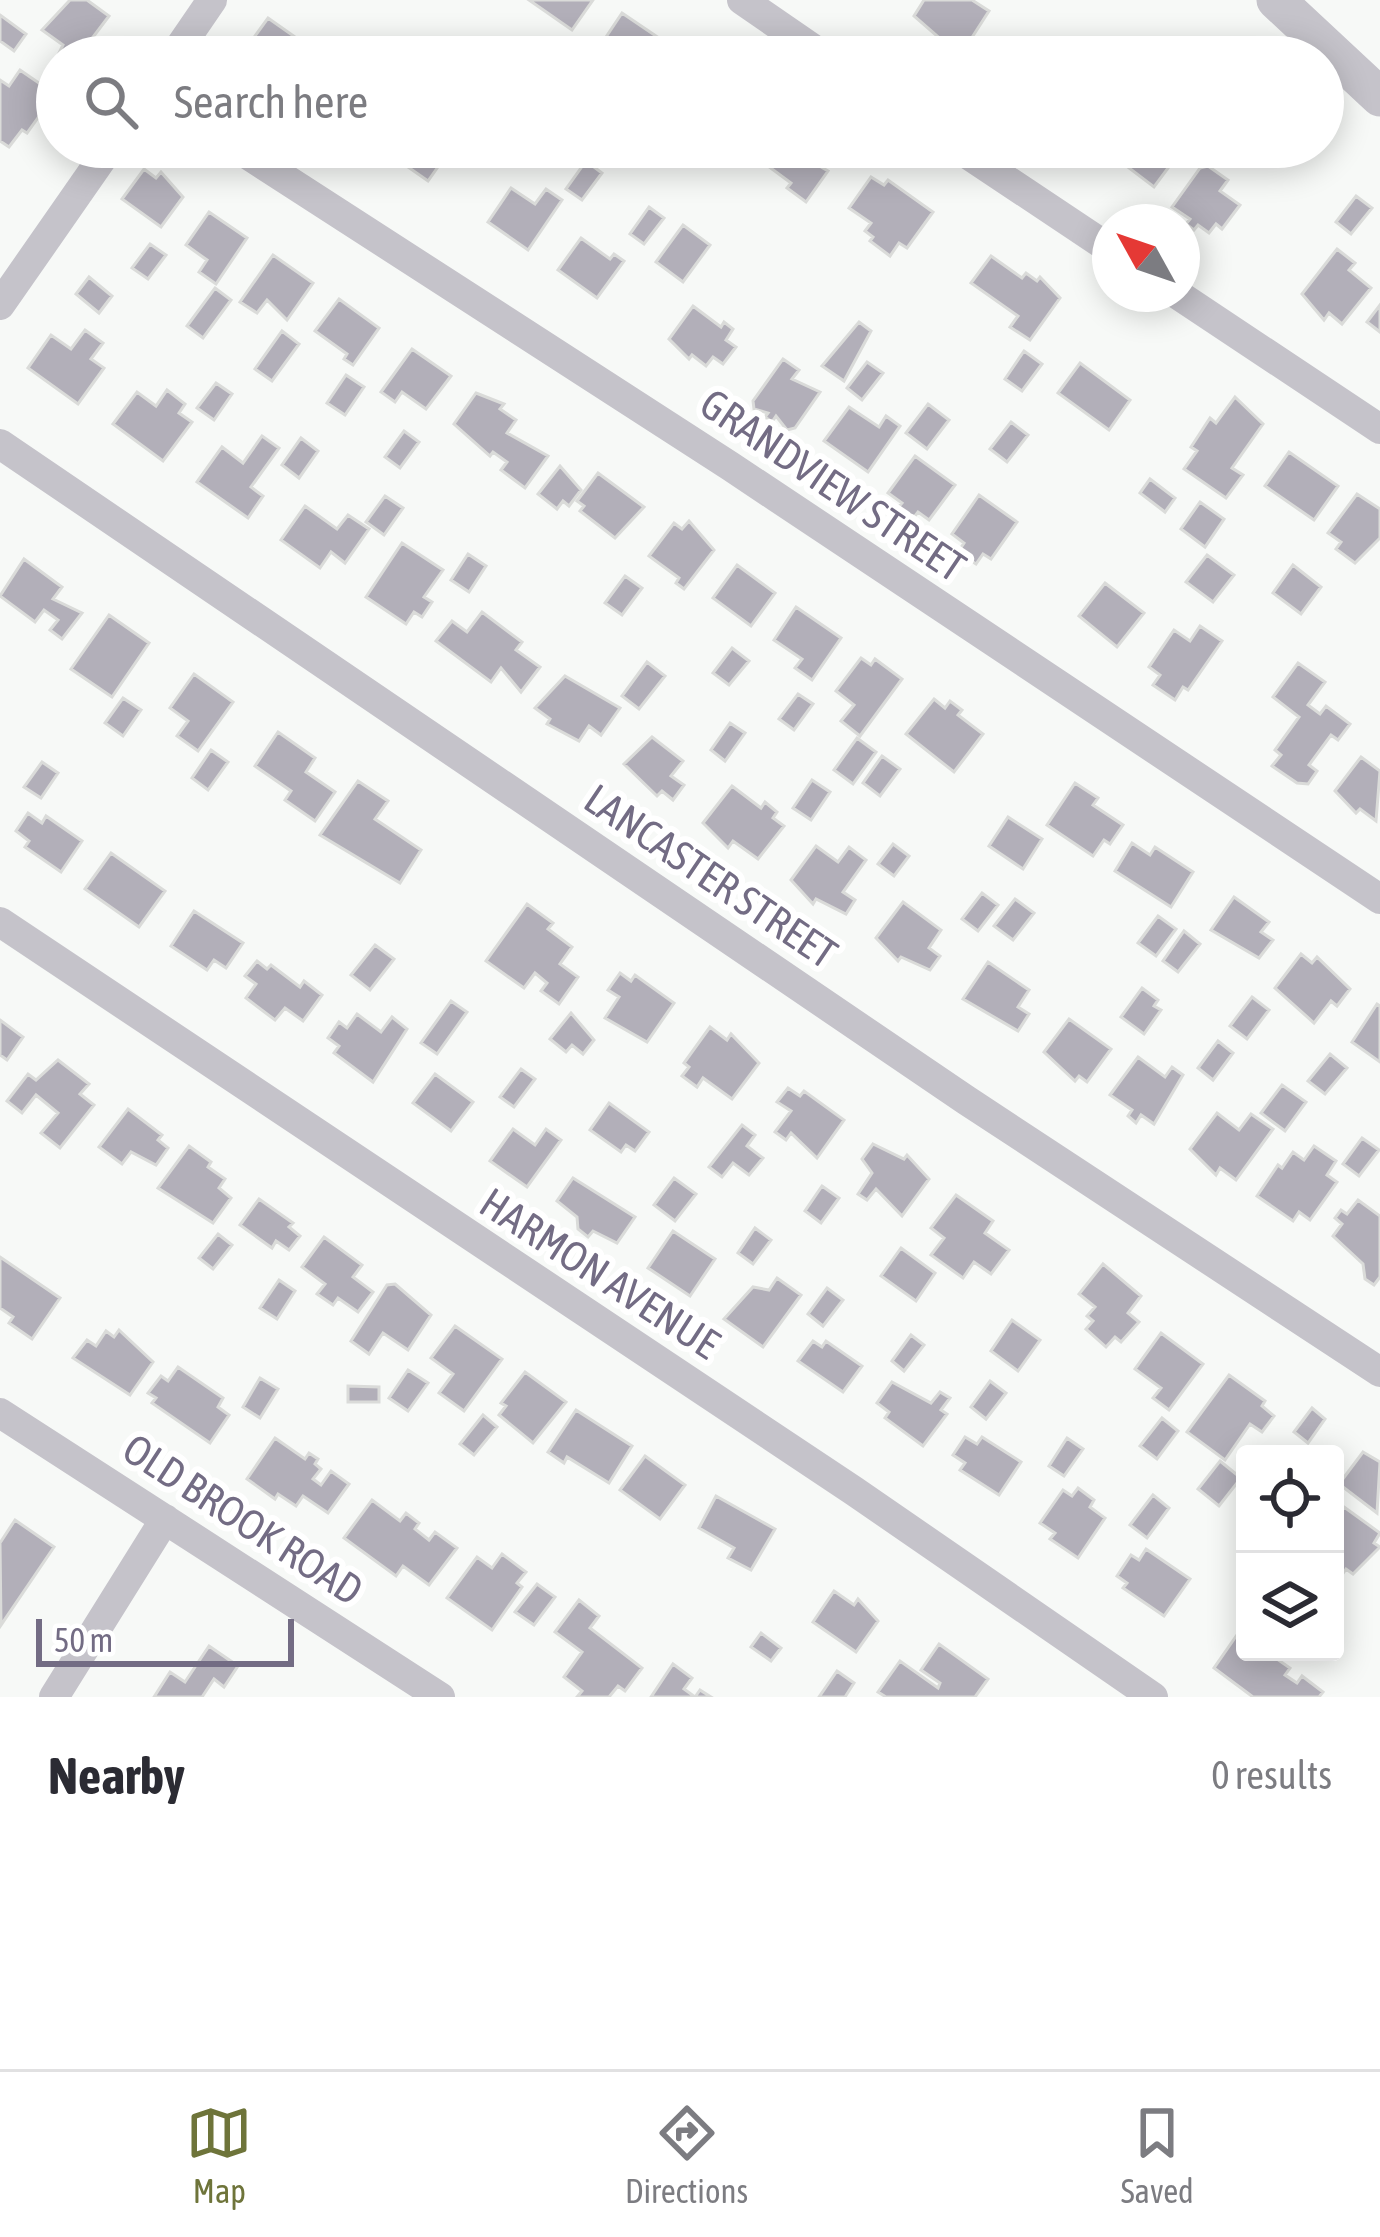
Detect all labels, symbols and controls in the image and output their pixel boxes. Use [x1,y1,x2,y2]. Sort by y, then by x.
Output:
search box [36,36,1344,168]
icon: search [78,69,144,135]
text: Search here [174,76,368,128]
north arrow [1092,204,1200,312]
street label: GRANDVIEW STREET [692,379,974,591]
street label: LANCASTER STREET [576,774,846,978]
street label: HARMON AVENUE [472,1178,728,1368]
street label: OLD BROOK ROAD [115,1424,371,1614]
map controls [1236,1445,1344,1661]
button: locate [1236,1445,1344,1553]
button: layers [1236,1553,1344,1661]
scale bar [36,1613,294,1666]
text: 50 m [54,1621,113,1659]
text: Nearby [48,1746,185,1805]
text: 0 results [1211,1753,1332,1797]
tab: Map [186,2100,252,2210]
tab: Directions [625,2100,748,2210]
tab: Saved [1121,2100,1194,2210]

